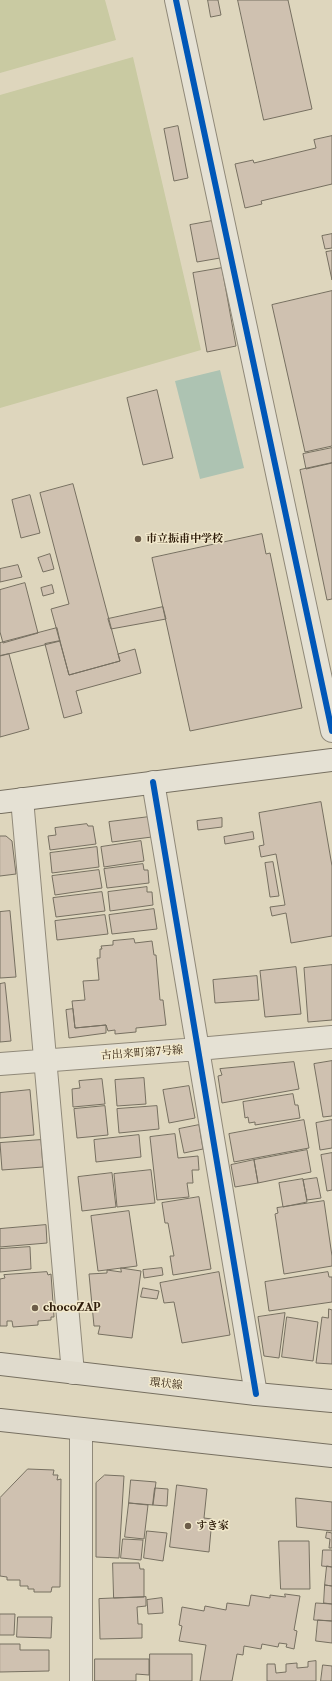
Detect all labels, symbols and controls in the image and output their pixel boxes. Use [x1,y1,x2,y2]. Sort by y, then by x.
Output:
place label: 市立振甫中学校 [146,532,223,546]
marker: 市立振甫中学校 [133,534,143,544]
street label: 古出来町第7号線 [100,1044,184,1062]
place label: chocoZAP [43,1301,100,1315]
marker: chocoZAP [30,1303,40,1313]
street label: 環状線 [149,1376,183,1392]
place label: すき家 [196,1519,229,1533]
marker: すき家 [183,1521,193,1531]

